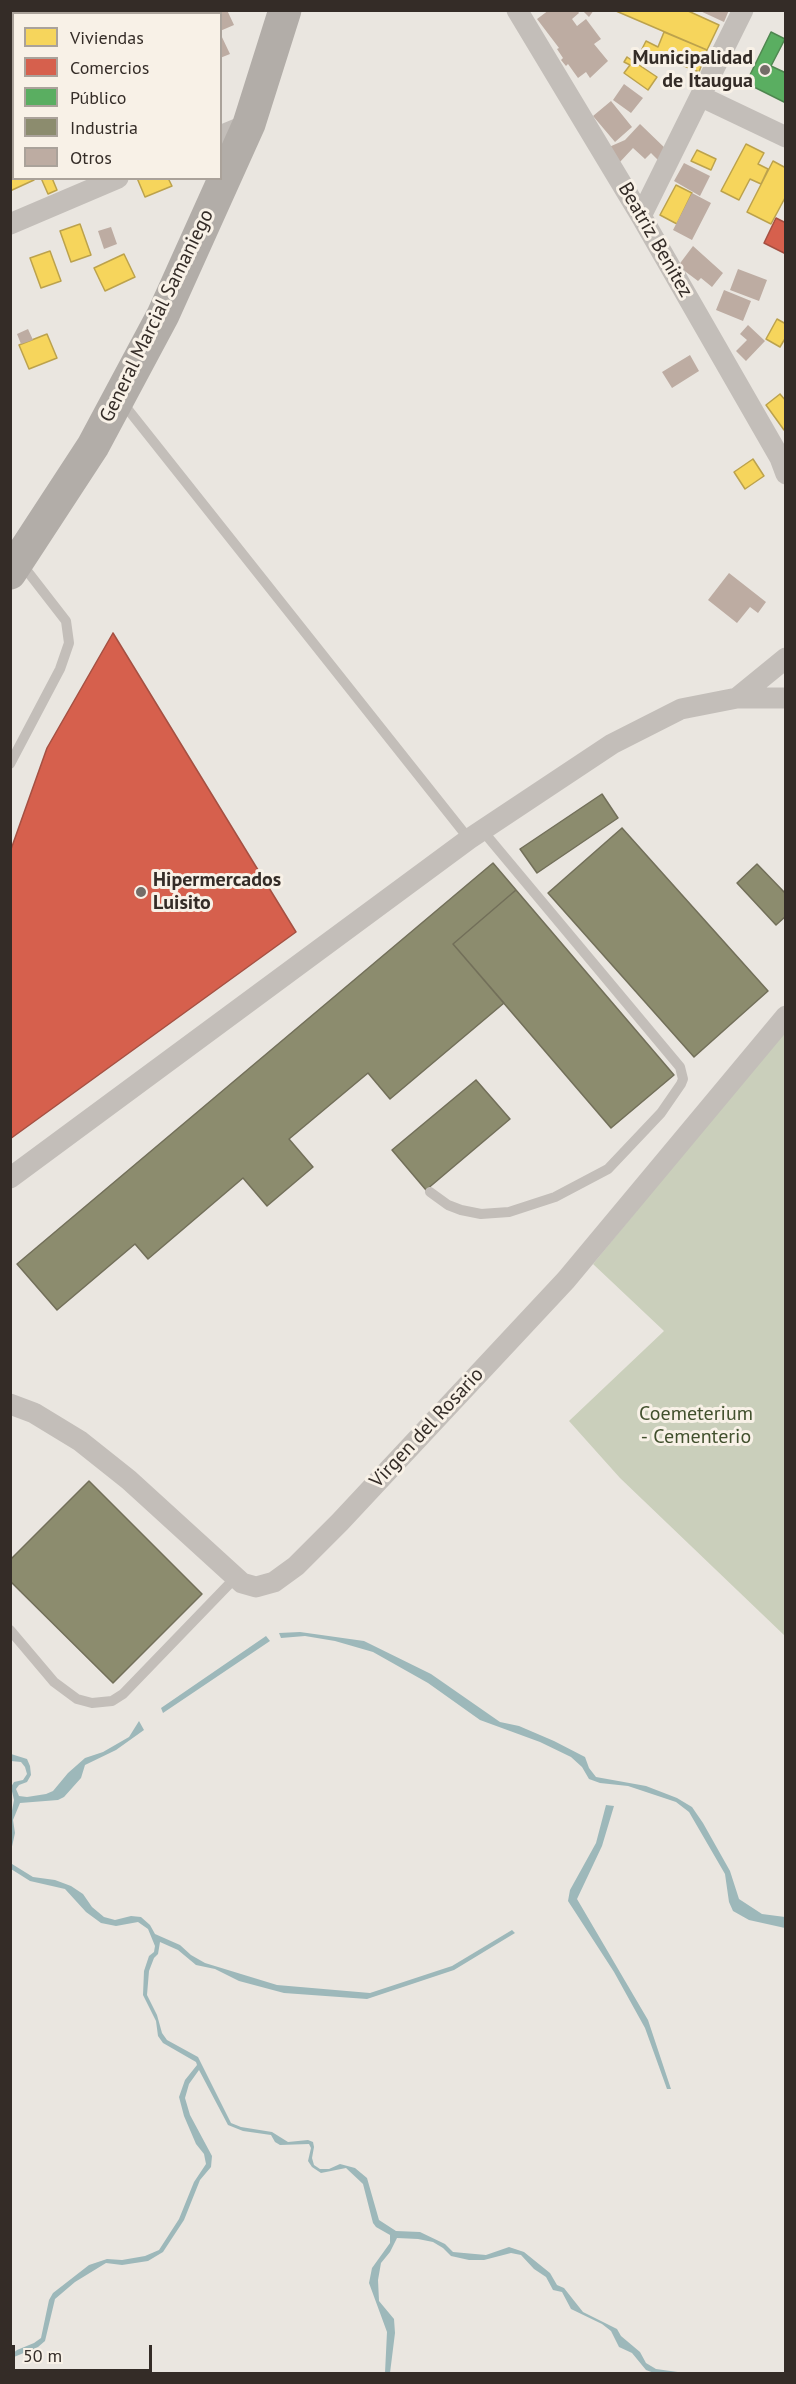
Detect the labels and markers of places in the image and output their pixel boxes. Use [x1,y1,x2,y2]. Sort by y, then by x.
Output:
place label: Municipalidad de Itaugua [632,46,753,93]
marker: Municipalidad de Itaugua [758,63,772,77]
place label: Hipermercados Luisito [153,868,281,915]
marker: Hipermercados Luisito [134,885,148,899]

